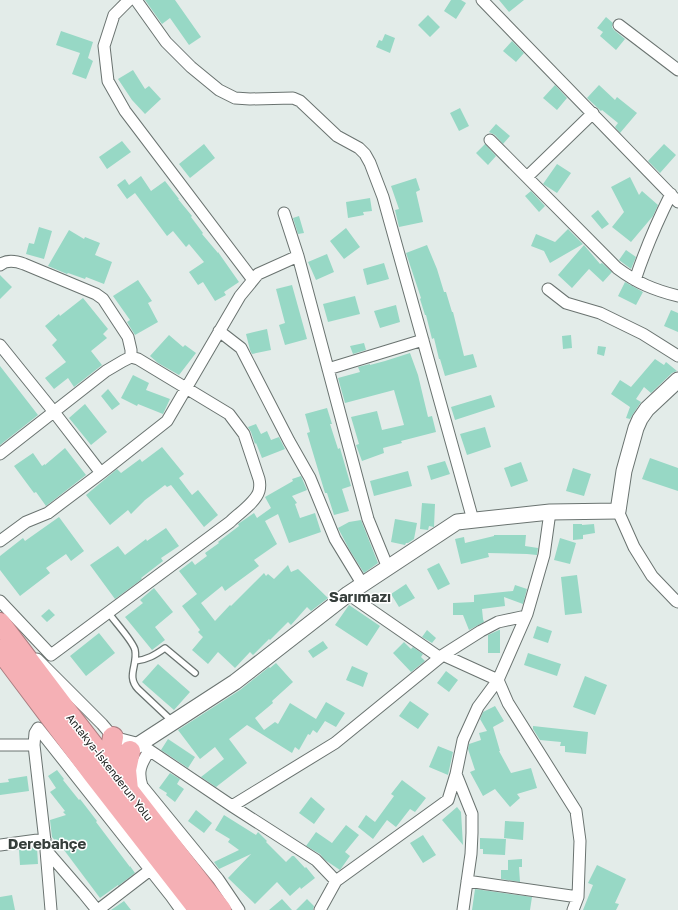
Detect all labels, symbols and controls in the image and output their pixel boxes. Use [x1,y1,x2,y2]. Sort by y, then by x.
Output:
district label: Sarımazı [329,587,391,605]
street label: Antakya-İskenderun Yolu [64,711,156,823]
district label: Derebahçe [8,834,86,852]

